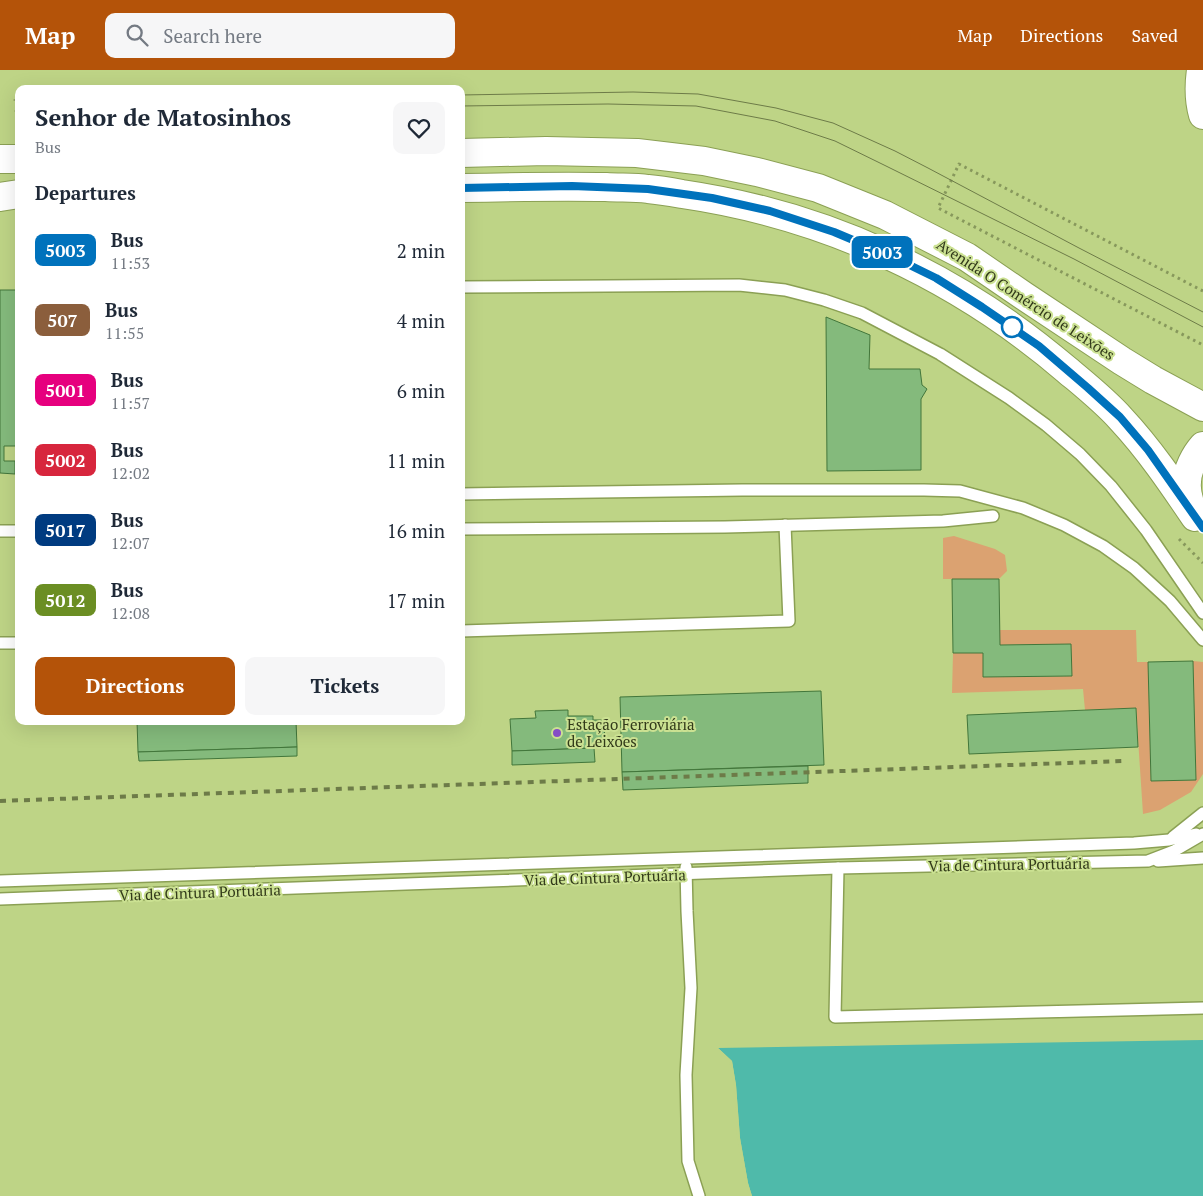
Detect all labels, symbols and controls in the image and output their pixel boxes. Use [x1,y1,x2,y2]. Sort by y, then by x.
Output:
search box [105,13,455,58]
text: Map [25,19,75,51]
icon: search [123,21,151,49]
text: Search here [163,23,262,48]
text: Map [957,23,992,47]
text: Directions [1020,23,1103,47]
text: Saved [1131,23,1178,47]
text: Senhor de Matosinhos [35,101,291,133]
button: heart [393,102,445,154]
text: Bus [35,136,61,158]
text: Departures [35,180,136,205]
text: Bus [111,227,143,252]
street label: Avenida O Comércio de Leixões [933,234,1119,364]
line badge: 5003 [847,236,917,268]
text: 5003 [45,238,86,262]
text: 2 min [397,238,445,263]
text: 5003 [862,240,902,264]
text: 11:53 [111,252,150,274]
text: Bus [105,297,138,322]
text: 507 [47,308,78,332]
text: 4 min [397,308,445,333]
unlabelled marker [1001,316,1023,338]
text: 11:55 [105,322,144,344]
text: Bus [111,367,143,392]
text: 5001 [45,378,86,402]
text: 6 min [397,378,445,403]
text: 11:57 [111,392,150,414]
text: Bus [111,437,143,462]
text: 5002 [45,448,86,472]
text: 11 min [387,448,445,473]
text: 12:02 [111,462,150,484]
text: Bus [111,507,143,532]
text: 5017 [45,518,86,542]
text: 16 min [387,518,445,543]
text: 12:07 [111,532,150,554]
text: Bus [111,577,143,602]
text: 5012 [45,588,86,612]
text: 17 min [387,588,445,613]
text: 12:08 [111,602,150,624]
button: Directions [35,657,235,715]
button: Tickets [245,657,445,715]
place label: Estação Ferroviária de Leixões [567,714,695,751]
marker: Estação Ferroviária de Leixões [551,727,563,739]
street label: Via de Cintura Portuária [928,853,1091,875]
street label: Via de Cintura Portuária [524,864,687,890]
street label: Via de Cintura Portuária [119,879,282,905]

